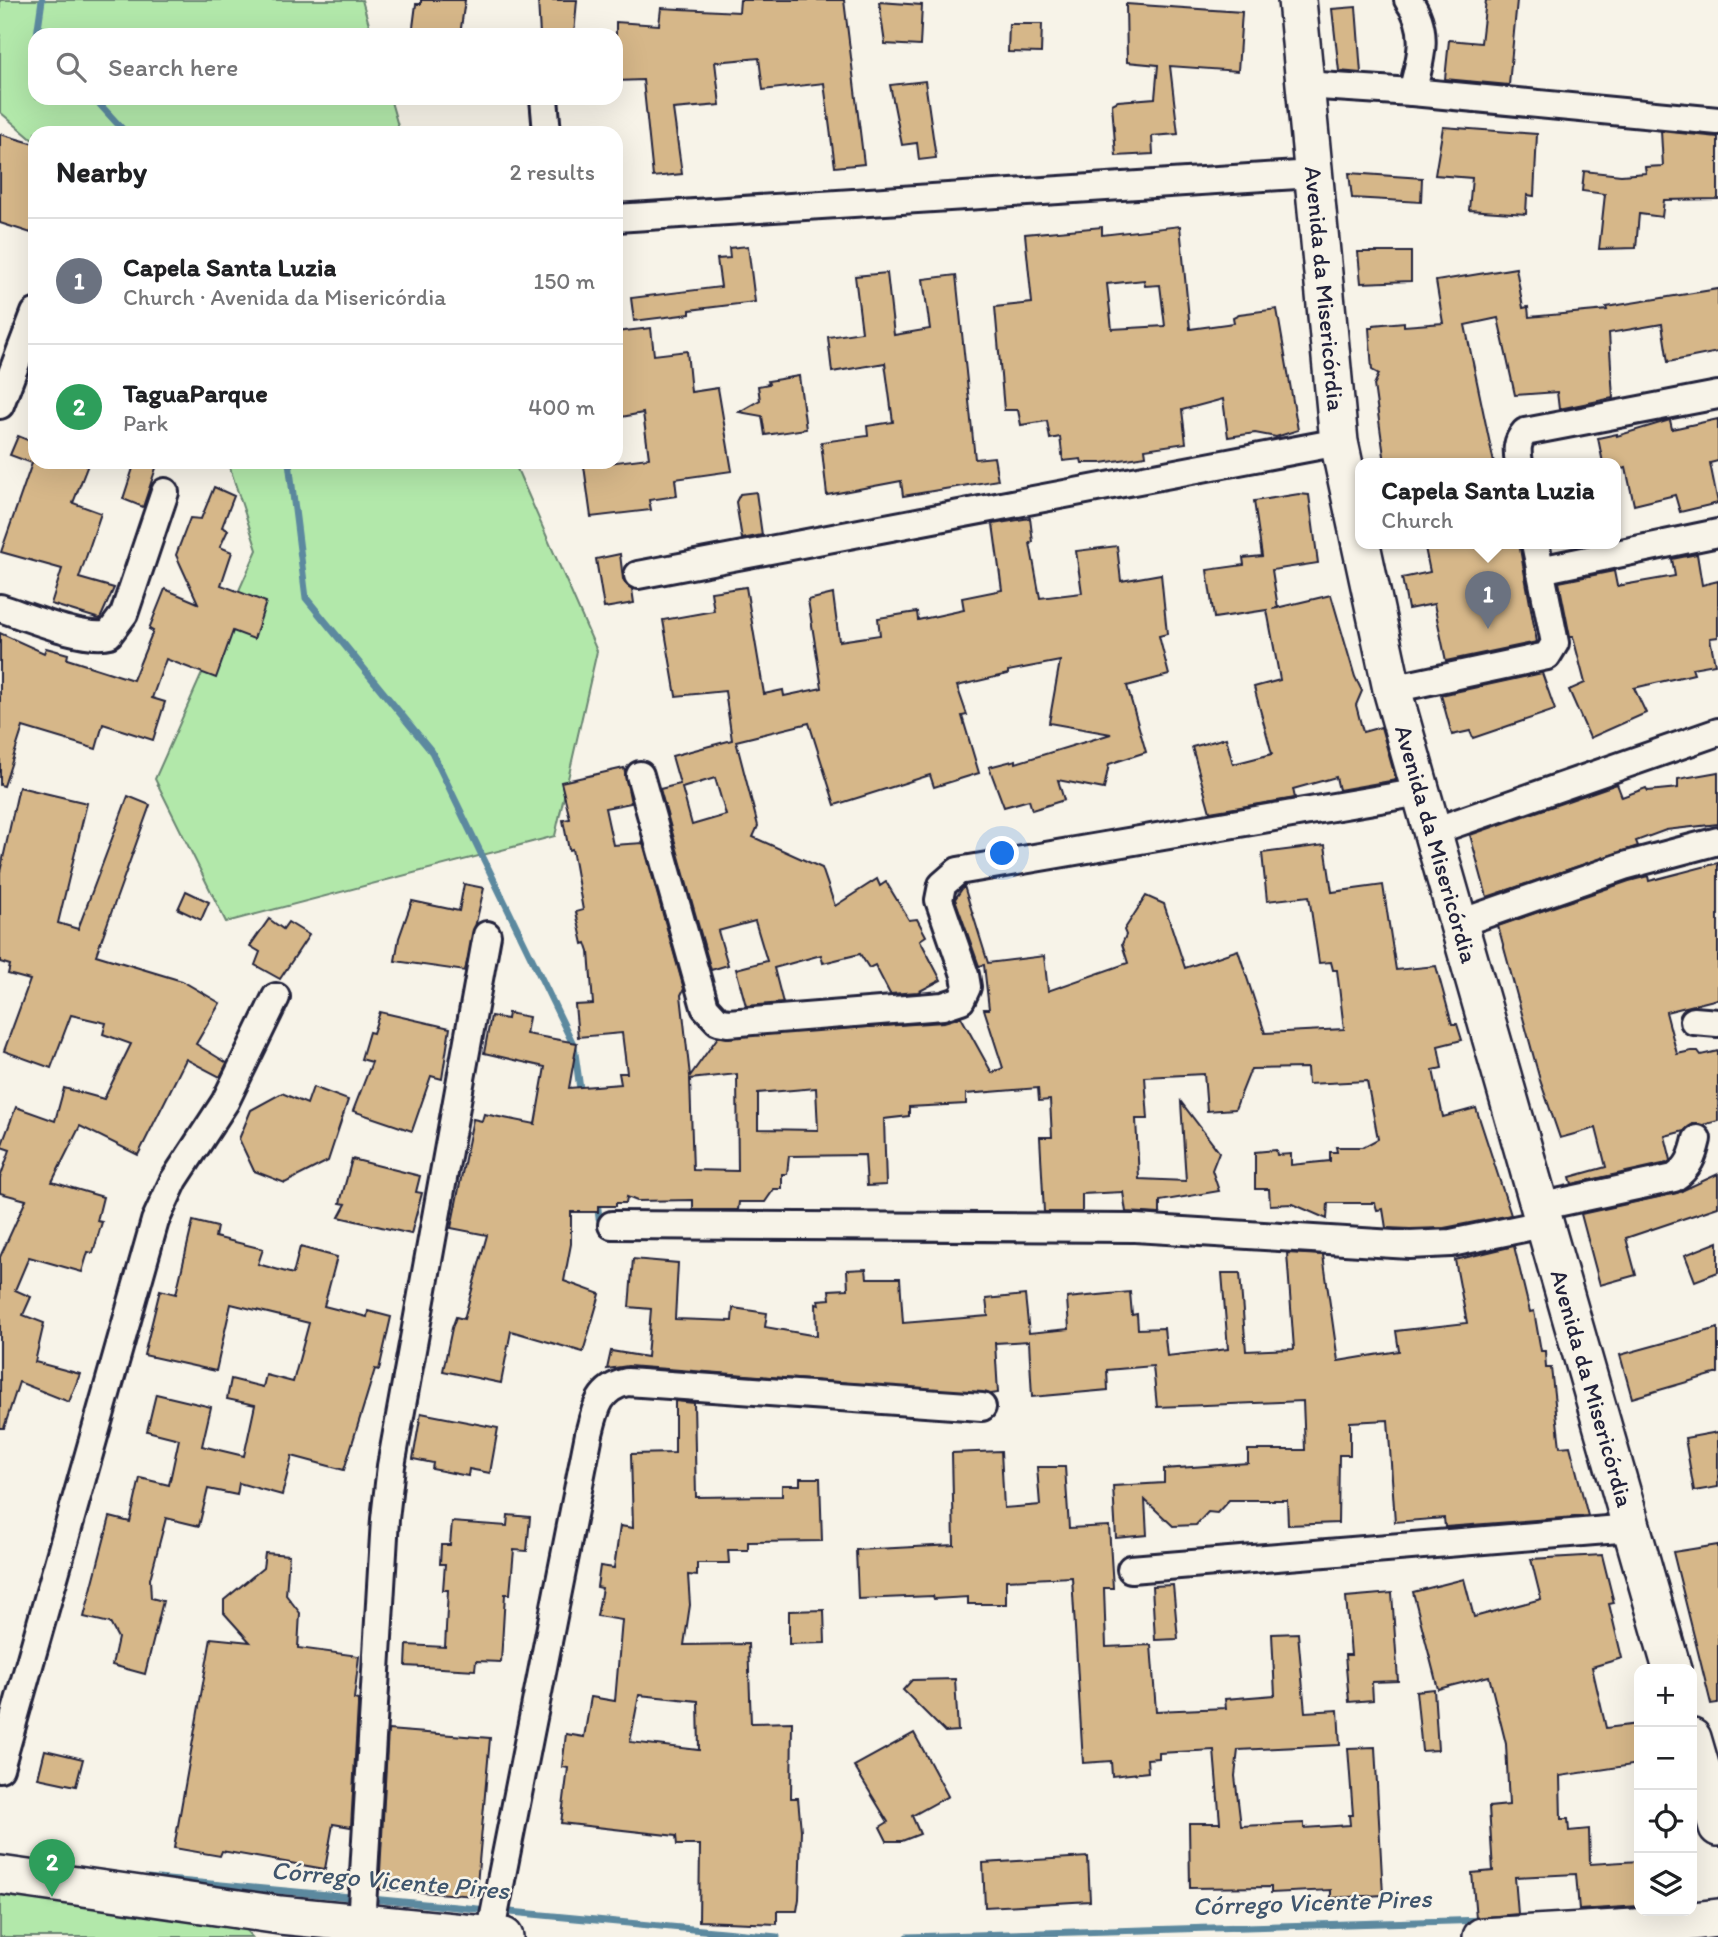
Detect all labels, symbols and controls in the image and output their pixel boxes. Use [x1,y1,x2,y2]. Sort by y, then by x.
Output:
search box [28,28,623,105]
icon: search [52,48,90,86]
text: Search here [108,51,238,83]
text: Nearby [56,153,147,190]
text: 2 results [509,158,595,186]
street label: Avenida da Misericórdia [1299,165,1351,413]
text: Capela Santa Luzia [123,251,336,283]
text: 1 [74,267,84,295]
text: 150 m [534,267,595,295]
text: Church · Avenida da Misericórdia [123,283,446,311]
text: TaguaParque [123,377,268,409]
text: 2 [73,393,85,421]
text: 400 m [528,393,595,421]
text: Park [123,409,168,437]
popup [1355,458,1621,549]
text: Capela Santa Luzia [1381,474,1595,506]
text: Church [1381,506,1453,534]
pin: 1 [1465,571,1511,629]
street label: Avenida da Misericórdia [1389,722,1484,967]
your location [985,836,1019,870]
street label: Avenida da Misericórdia [1544,1266,1640,1511]
map controls [1634,1664,1697,1916]
button: + [1634,1664,1697,1727]
button: − [1634,1727,1697,1790]
button: locate [1634,1790,1697,1853]
pin: 2 [29,1839,75,1897]
button: layers [1634,1853,1697,1916]
water label: Córrego Vicente Pires [270,1854,512,1906]
water label: Córrego Vicente Pires [1192,1882,1433,1922]

